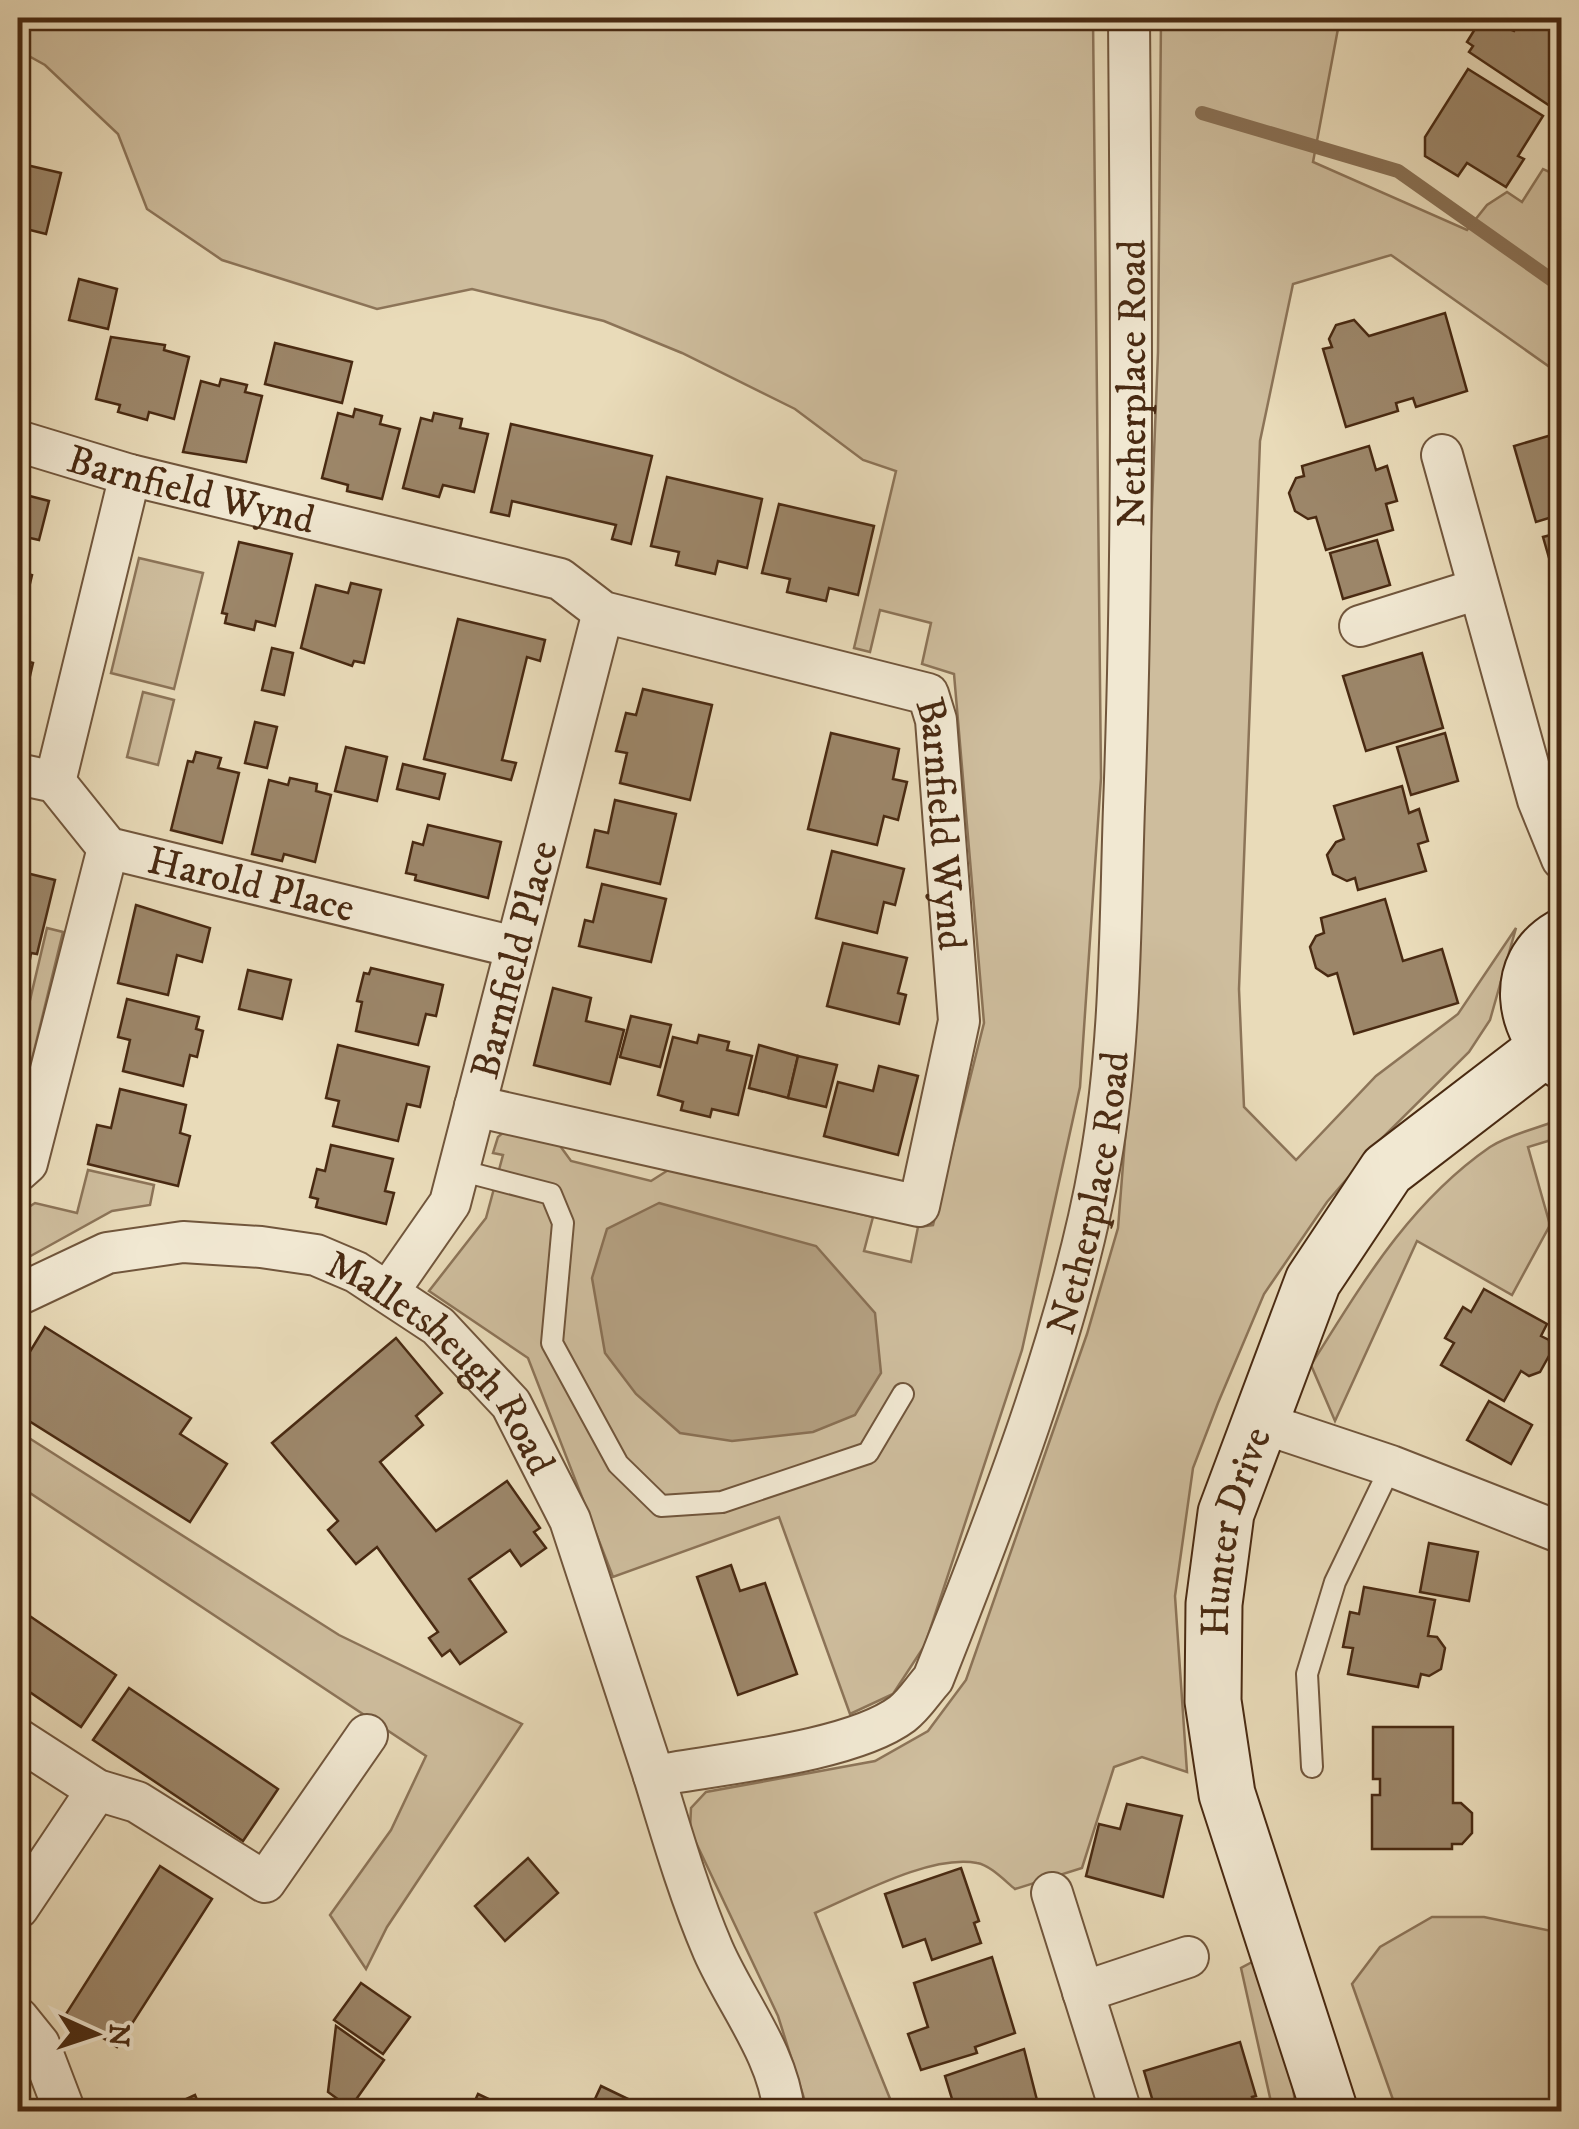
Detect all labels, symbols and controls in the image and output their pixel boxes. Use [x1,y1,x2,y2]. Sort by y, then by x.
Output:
street label: Netherplace Road [1108,239,1159,528]
street label: Barnfield Wynd [61,435,319,547]
street label: Barnfield Wynd [903,692,976,952]
street label: Barnfield Place [461,836,571,1084]
street label: Harold Place [142,837,359,935]
street label: Netherplace Road [1037,1049,1142,1341]
street label: Malletsheugh Road [319,1240,565,1484]
street label: Hunter Drive [1192,1421,1284,1637]
north arrow [45,1984,145,2084]
text: N [100,2023,137,2048]

